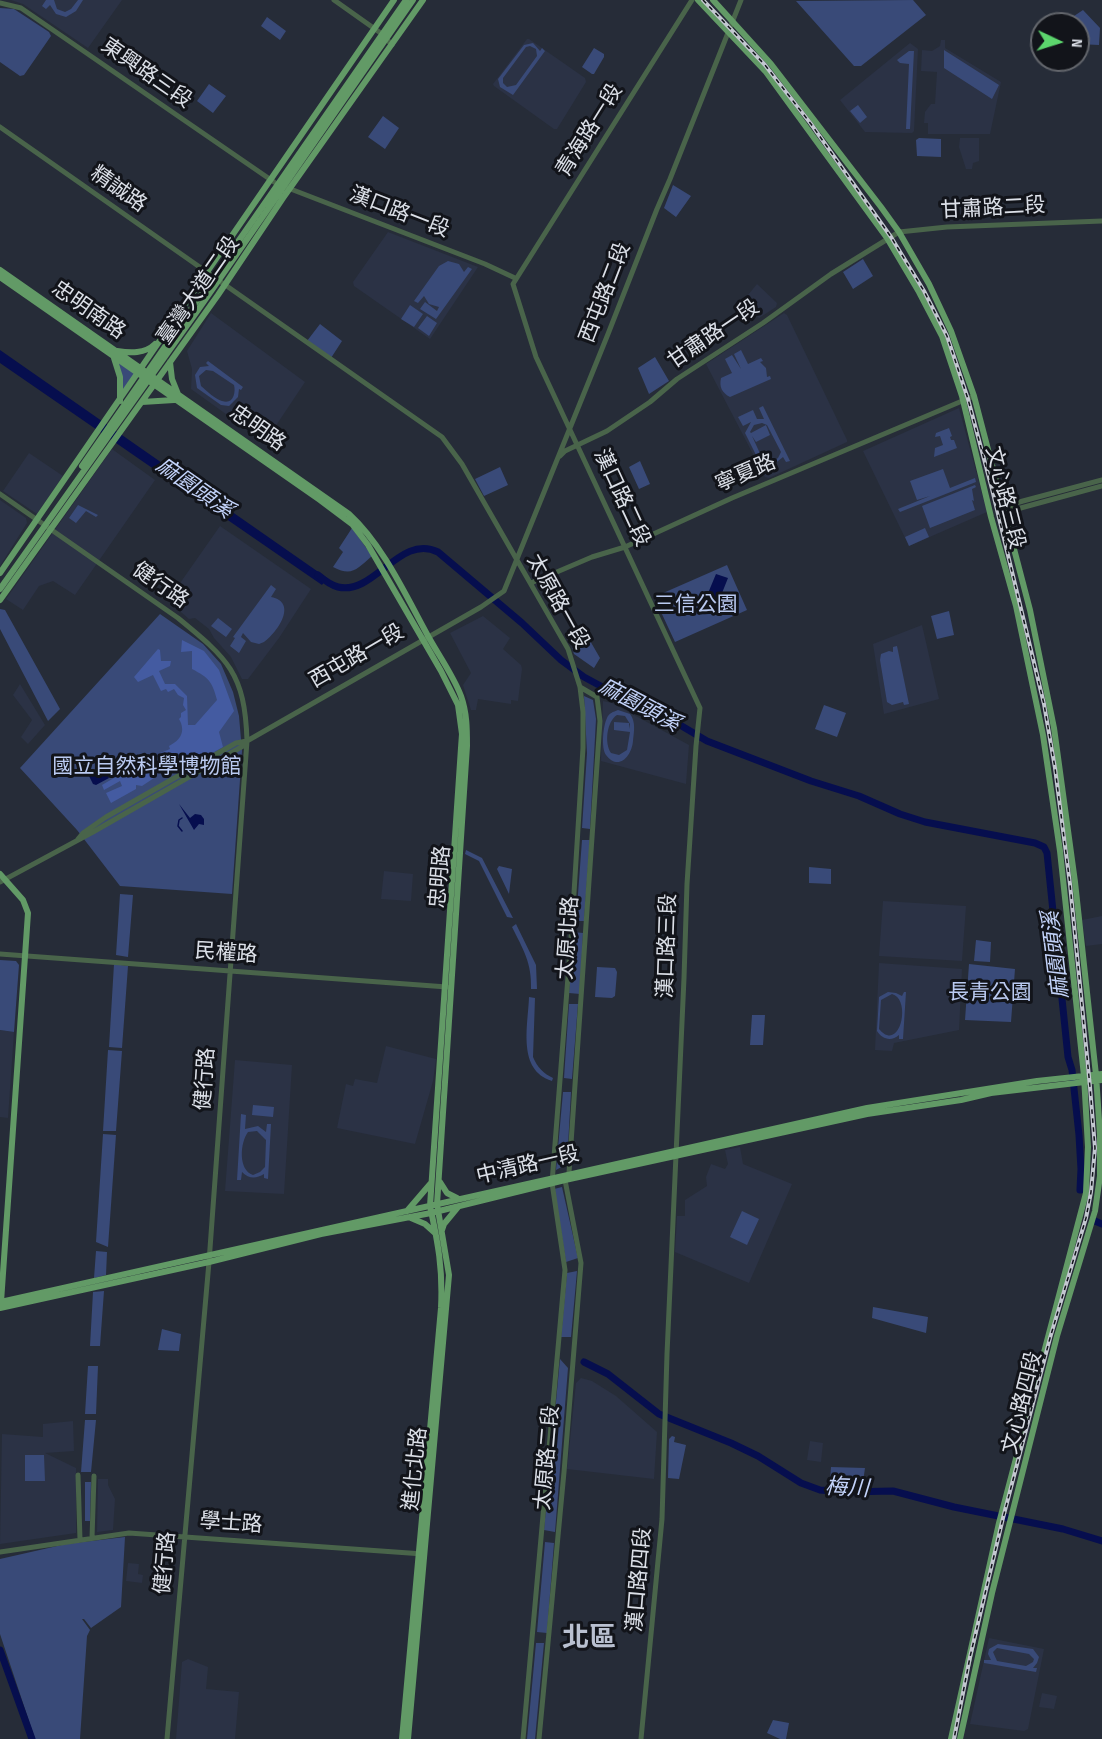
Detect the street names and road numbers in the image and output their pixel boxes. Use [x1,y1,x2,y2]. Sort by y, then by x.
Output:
street label: 東興路三段 [96,34,196,114]
street label: 青海路一段 [551,80,629,182]
street label: 精誠路 [85,162,151,218]
street label: 漢口路一段 [345,182,453,244]
street label: 甘肅路二段 [940,194,1046,224]
street label: 臺灣大道二段 [153,232,245,350]
street label: 西屯路二段 [575,239,637,347]
street label: 忠明南路 [46,277,130,345]
street label: 甘肅路一段 [663,295,765,375]
street label: 忠明路 [224,401,290,457]
street label: 文心路三段 [979,444,1029,552]
street label: 漢口路二段 [587,445,655,551]
street label: 寧夏路 [712,450,780,498]
street label: 太原路一段 [521,550,593,654]
street label: 健行路 [127,558,193,614]
street label: 西屯路一段 [305,620,409,694]
street label: 忠明路 [426,845,456,909]
street label: 漢口路三段 [654,893,682,999]
street label: 太原北路 [554,895,584,981]
street label: 民權路 [194,939,258,969]
street label: 健行路 [191,1047,221,1111]
street label: 中清路一段 [474,1142,582,1190]
street label: 文心路四段 [998,1349,1048,1457]
street label: 太原路二段 [531,1405,565,1511]
street label: 進化北路 [399,1426,433,1512]
street label: 學士路 [199,1509,263,1539]
street label: 漢口路四段 [623,1527,657,1633]
street label: 健行路 [151,1531,181,1595]

